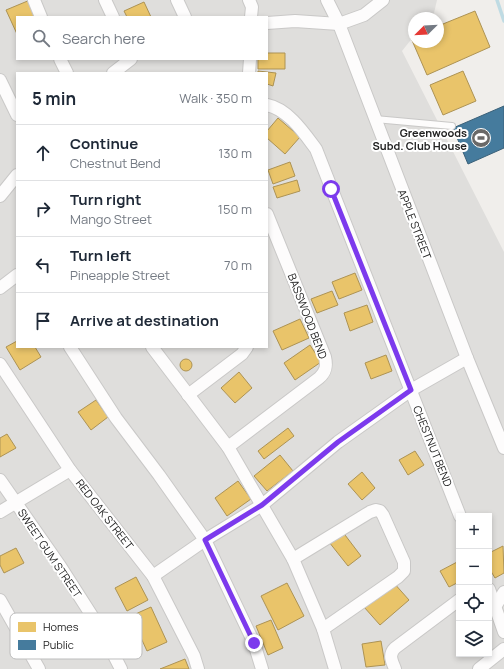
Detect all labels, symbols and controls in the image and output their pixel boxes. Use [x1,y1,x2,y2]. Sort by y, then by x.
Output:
north arrow [408,12,444,48]
search box [16,16,268,60]
icon: search [30,27,52,49]
text: Search here [62,28,145,49]
text: 5 min [32,87,76,110]
text: Walk · 350 m [179,89,252,107]
place label: Greenwoods Subd. Club House [373,125,467,153]
sports icon: Greenwoods Subd. Club House [470,127,492,149]
text: Continue [70,133,138,154]
icon: ahead [32,142,54,164]
text: 130 m [218,144,252,162]
text: Chestnut Bend [70,154,161,172]
route start [322,180,340,198]
street label: APPLE STREET [395,187,435,262]
text: Turn right [70,189,141,210]
icon: right [32,198,54,220]
text: 150 m [218,200,252,218]
text: Mango Street [70,210,152,228]
text: Turn left [70,245,132,266]
icon: left [32,254,54,276]
text: 70 m [224,256,252,274]
text: Pineapple Street [70,266,170,284]
street label: BASSWOOD BEND [285,271,331,361]
icon: arrive [32,310,54,332]
text: Arrive at destination [70,310,219,331]
street label: CHESTNUT BEND [410,403,456,489]
street label: RED OAK STREET [73,476,137,553]
street label: SWEET GUM STREET [15,506,86,601]
map controls [456,513,492,657]
button: + [456,513,492,549]
button: − [456,549,492,585]
button: locate [456,585,492,621]
legend [10,613,142,659]
text: Homes [43,619,79,634]
button: layers [456,621,492,657]
route end [245,634,263,652]
text: Public [43,637,74,652]

